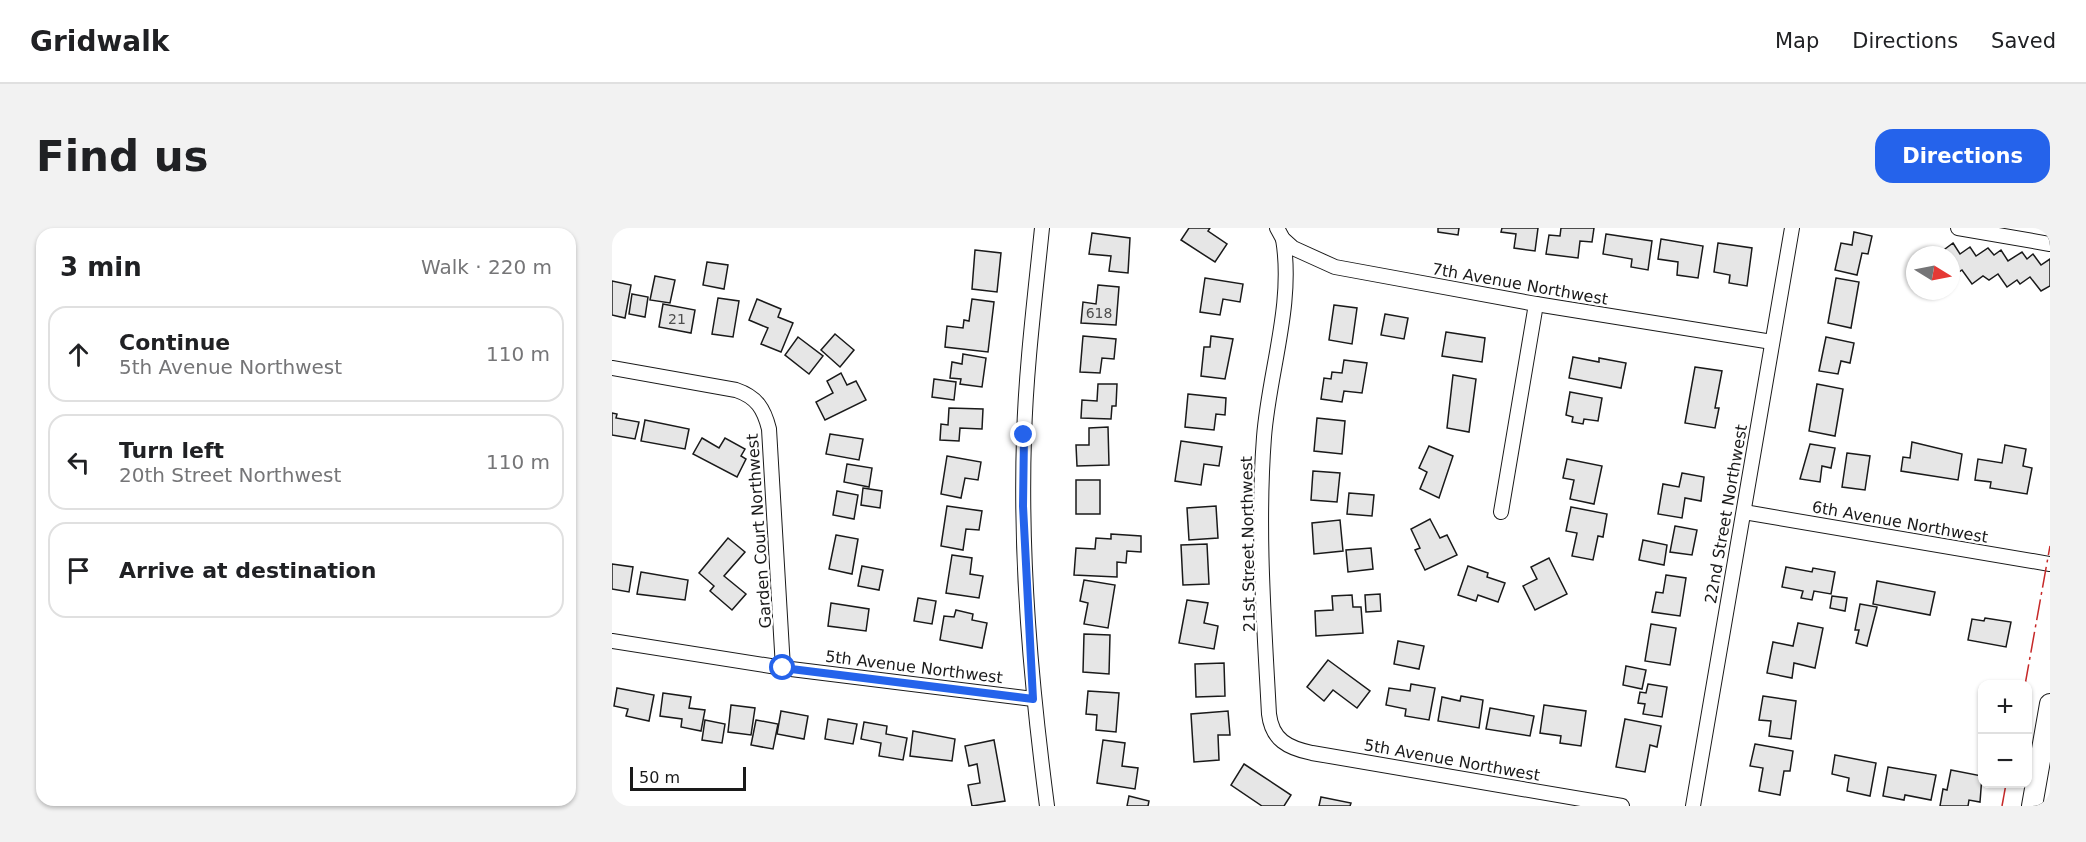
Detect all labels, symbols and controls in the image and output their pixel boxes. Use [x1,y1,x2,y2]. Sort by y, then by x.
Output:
text: Gridwalk [30,25,169,58]
text: Map [1775,29,1819,53]
text: Directions [1852,29,1958,53]
text: Saved [1991,29,2056,53]
button: Directions [1875,129,2050,183]
text: Find us [36,132,209,181]
north arrow [1906,246,1960,300]
text: 3 min [60,252,142,282]
text: Walk · 220 m [421,255,552,279]
street label: 7th Avenue Northwest [1430,259,1610,309]
house number: 618 [1086,305,1112,321]
house number: 21 [668,311,686,327]
text: Continue [119,330,230,355]
icon: ahead [62,338,95,371]
text: 110 m [486,342,550,366]
text: 5th Avenue Northwest [119,355,342,379]
route end [1010,421,1036,447]
street label: 22nd Street Northwest [1701,423,1751,605]
street label: Garden Court Northwest [743,433,775,629]
text: Turn left [119,438,224,463]
icon: left [62,446,95,479]
text: 110 m [486,450,550,474]
street label: 21st Street Northwest [1237,456,1259,632]
text: 20th Street Northwest [119,463,341,487]
street label: 6th Avenue Northwest [1810,497,1990,547]
icon: arrive [62,554,95,587]
text: Arrive at destination [119,558,376,583]
street label: 5th Avenue Northwest [824,647,1004,687]
route start [769,654,795,680]
map controls [1978,680,2032,788]
button: + [1978,680,2032,734]
button: − [1978,734,2032,788]
street label: 5th Avenue Northwest [1362,735,1542,785]
scale bar [630,764,746,792]
text: 50 m [639,768,680,787]

